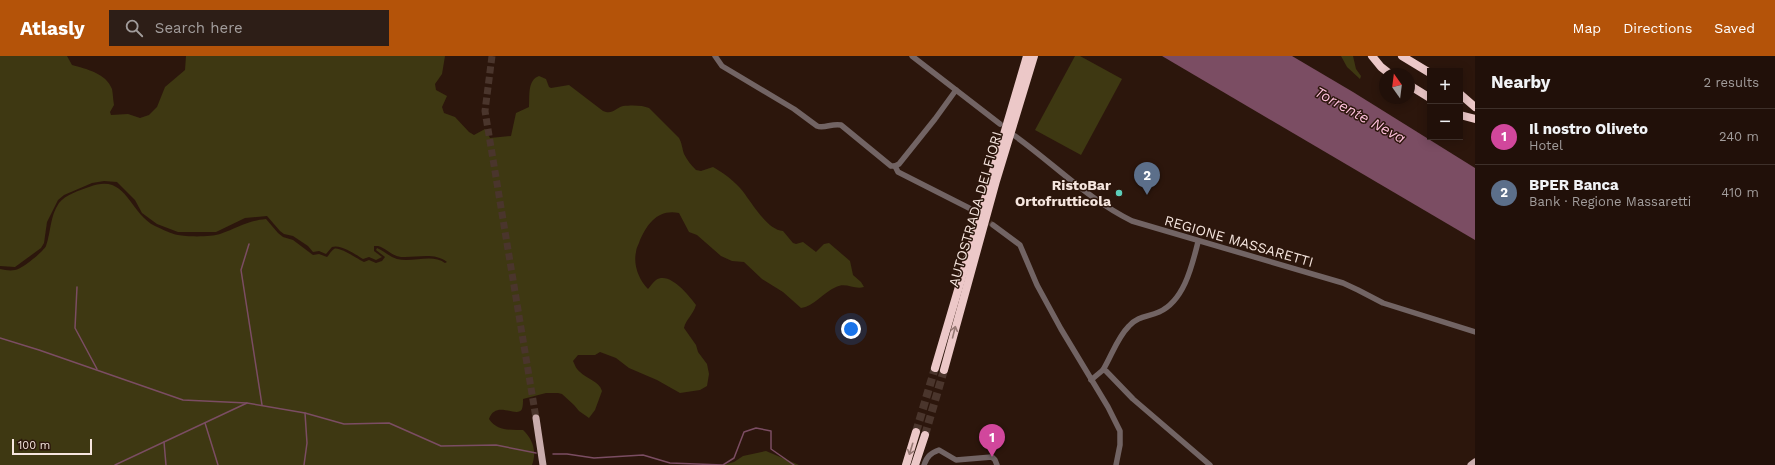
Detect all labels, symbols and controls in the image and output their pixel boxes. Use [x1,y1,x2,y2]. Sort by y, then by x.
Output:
search box [109,10,389,46]
text: Atlasly [20,17,85,40]
icon: search [123,17,145,39]
text: Search here [155,19,243,37]
text: Map [1573,20,1601,36]
text: Directions [1623,20,1692,36]
text: Saved [1714,20,1755,36]
north arrow [1379,68,1415,104]
map controls [1427,68,1463,140]
button: + [1427,68,1463,104]
text: Nearby [1491,72,1550,92]
text: 2 results [1704,75,1759,90]
water label: Torrente Neva [1311,83,1409,147]
button: − [1427,104,1463,140]
text: Il nostro Oliveto [1529,120,1648,138]
street label: AUTOSTRADA DEI FIORI [945,129,1005,289]
text: 1 [1501,129,1507,144]
text: 240 m [1719,129,1759,144]
text: Hotel [1529,138,1563,153]
pin: 2 [1134,162,1160,195]
text: BPER Banca [1529,176,1619,194]
place label: RistoBar Ortofrutticola [1015,177,1112,209]
text: 2 [1500,185,1508,200]
text: 410 m [1721,185,1759,200]
marker: RistoBar Ortofrutticola [1114,188,1124,198]
text: Bank · Regione Massaretti [1529,194,1691,209]
street label: REGIONE MASSARETTI [1163,212,1315,270]
your location [841,319,861,339]
one-way arrow [951,326,958,339]
pin: 1 [979,424,1005,457]
scale bar [12,437,92,456]
text: 100 m [18,439,50,452]
one-way arrow [907,442,914,455]

